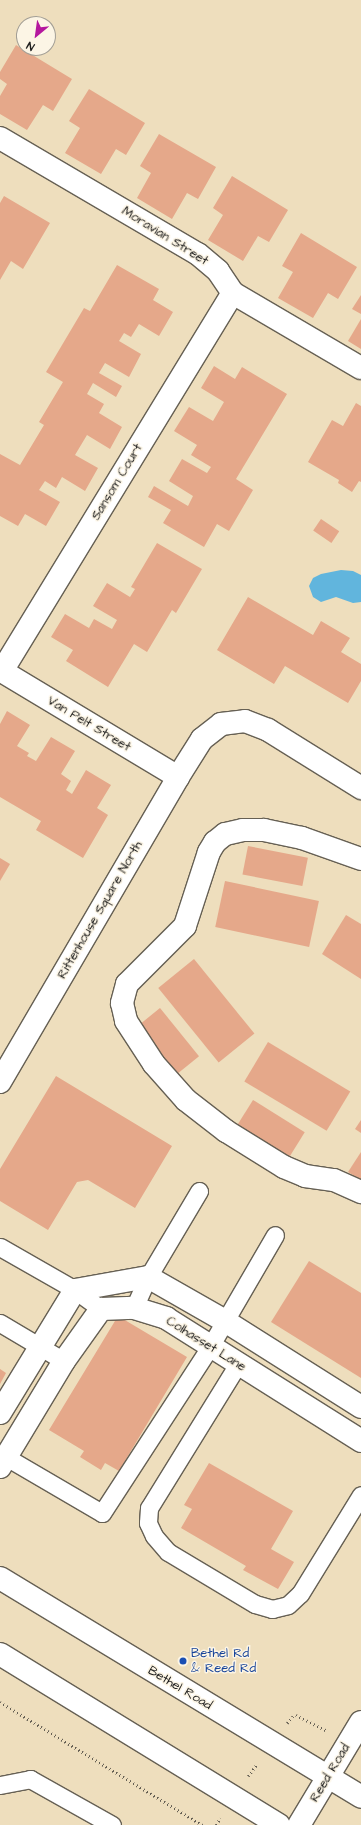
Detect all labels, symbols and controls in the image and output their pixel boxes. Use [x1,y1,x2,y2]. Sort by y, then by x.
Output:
north arrow [16,16,56,56]
text: N [24,38,37,54]
street label: Moravian Street [119,203,211,269]
street label: Sansom Court [88,441,146,523]
street label: Van Pelt Street [45,693,133,755]
street label: Rittenhouse Square North [54,838,146,982]
street label: Colhasset Lane [163,1313,249,1375]
place label: Bethel Rd & Reed Rd [191,1646,256,1677]
marker: Bethel Rd & Reed Rd [178,1656,188,1666]
street label: Bethel Road [145,1663,215,1713]
street label: Reed Road [307,1741,353,1805]

